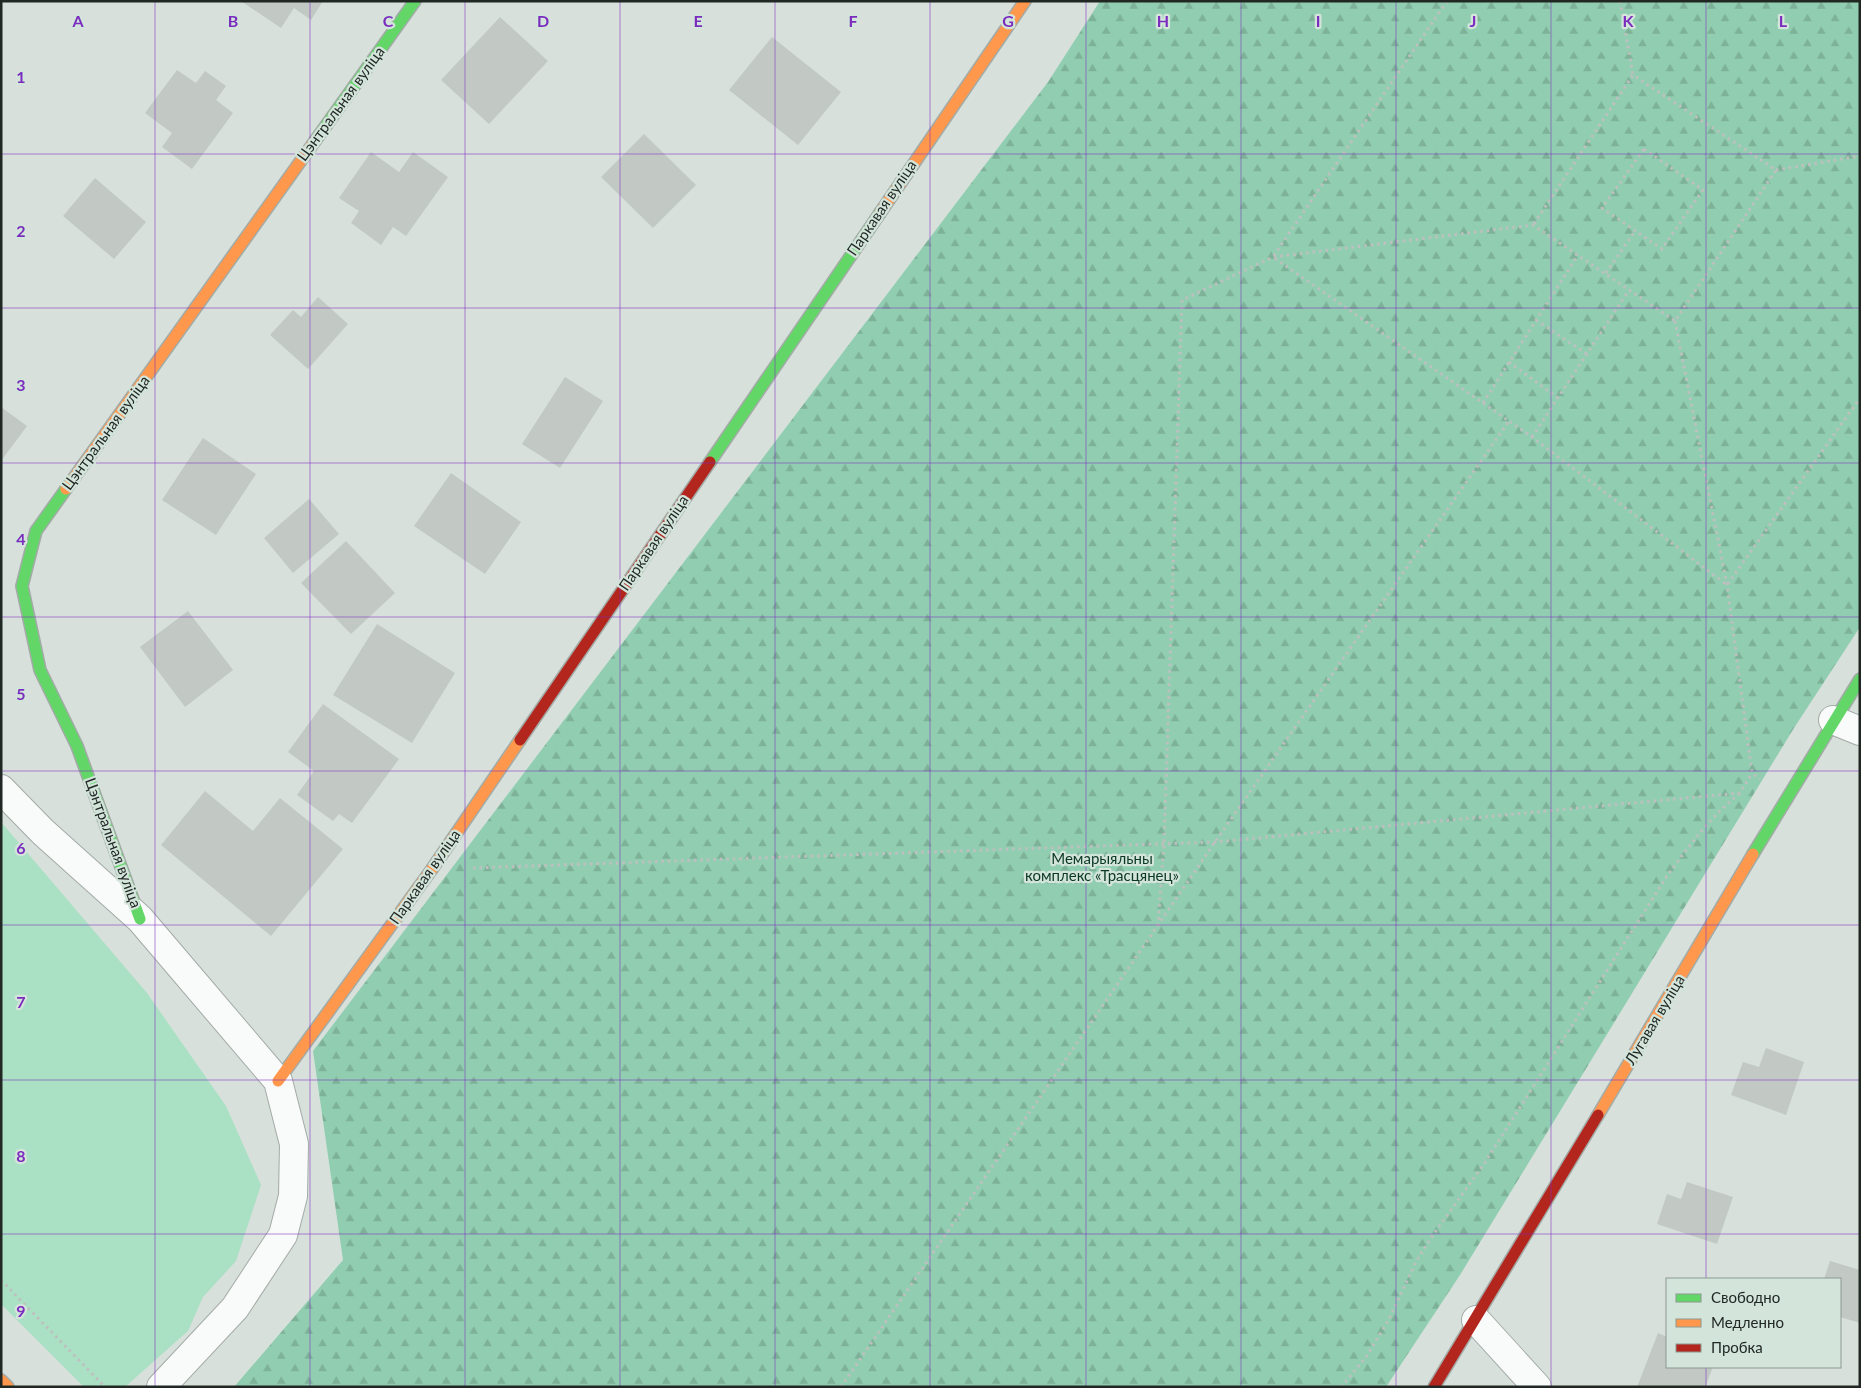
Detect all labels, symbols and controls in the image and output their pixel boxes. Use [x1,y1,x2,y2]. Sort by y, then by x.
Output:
text: A [71,11,84,30]
text: B [228,11,238,30]
text: C [383,11,394,30]
text: D [537,11,549,30]
text: E [693,11,703,30]
text: F [848,11,858,30]
text: G [1002,11,1014,30]
text: H [1157,11,1169,30]
text: I [1316,11,1320,30]
text: J [1470,11,1476,30]
text: K [1623,11,1635,30]
text: L [1779,11,1788,30]
street label: Цэнтральная вуліца [293,43,388,164]
text: 1 [16,67,26,86]
street label: Паркавая вуліца [843,156,920,259]
text: 2 [16,221,26,240]
street label: Цэнтральная вуліца [58,372,153,493]
text: 3 [16,375,26,394]
street label: Паркавая вуліца [615,491,692,594]
text: 4 [16,529,26,548]
text: 5 [16,684,26,703]
street label: Цэнтральная вуліца [82,775,146,910]
street label: Паркавая вуліца [385,826,463,927]
text: 6 [16,838,26,857]
park label: Мемарыяльны комплекс «Трасцянец» [1025,849,1179,884]
street label: Лугавая вуліца [1620,971,1688,1068]
text: 7 [16,992,26,1011]
text: 8 [16,1146,26,1165]
legend [1666,1278,1841,1368]
text: Свободно [1711,1288,1780,1306]
text: 9 [16,1301,26,1320]
text: Медленно [1711,1313,1784,1331]
text: Пробка [1711,1338,1763,1356]

